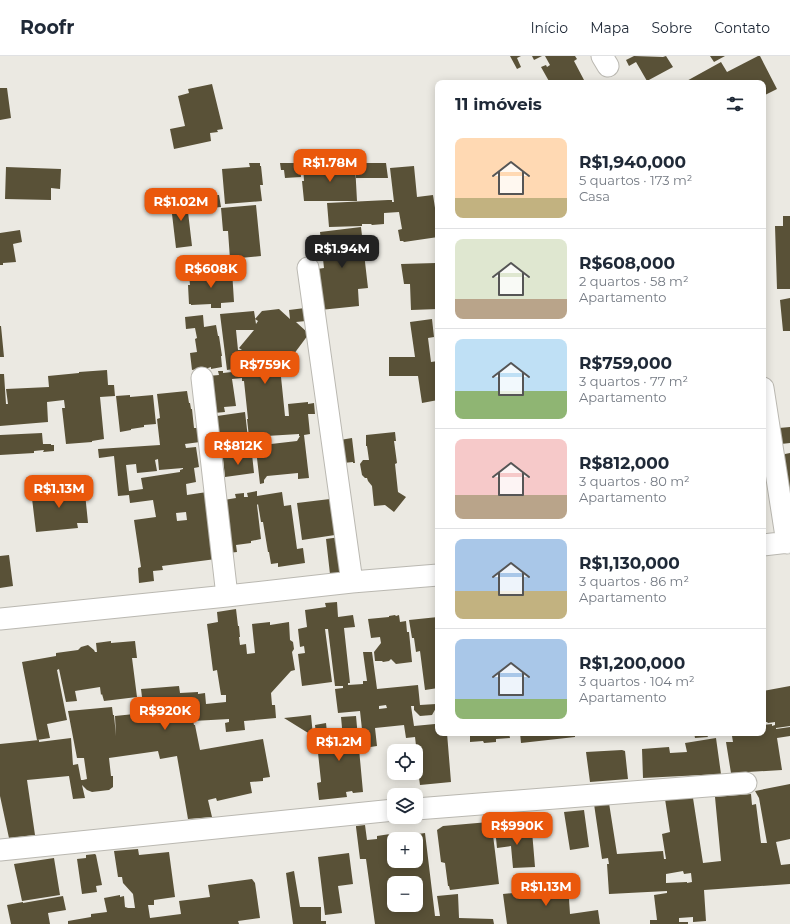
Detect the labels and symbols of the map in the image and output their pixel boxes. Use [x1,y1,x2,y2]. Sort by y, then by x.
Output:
pin: R$1.78M [293,149,367,183]
pin: R$1.02M [144,188,218,222]
pin: R$1.94M [305,235,379,269]
pin: R$608K [178,255,244,289]
pin: R$759K [232,351,298,385]
pin: R$812K [205,432,271,466]
pin: R$1.13M [22,475,96,509]
pin: R$920K [132,697,198,731]
pin: R$1.2M [306,728,372,762]
pin: R$990K [484,812,550,846]
pin: R$1.13M [509,873,583,907]

